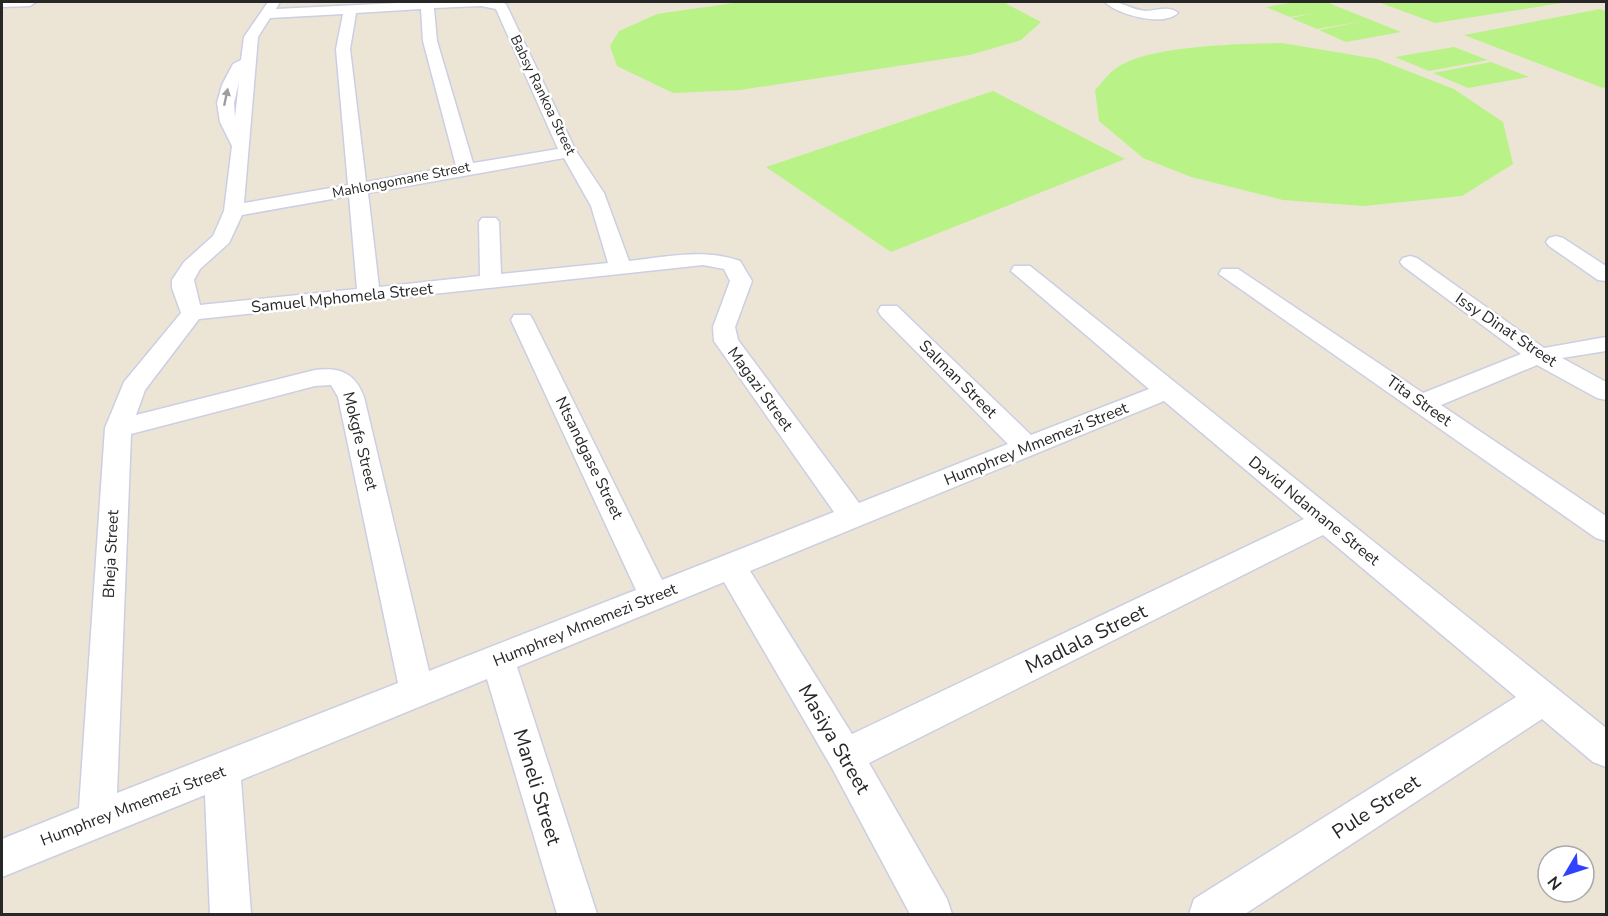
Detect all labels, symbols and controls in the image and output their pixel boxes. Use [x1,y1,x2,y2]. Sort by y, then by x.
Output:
street label: Babsy Rankoa Street [506,32,580,158]
one-way arrow [222,88,232,106]
street label: Mahlongomane Street [331,157,471,203]
street label: Samuel Mphomela Street [250,277,434,318]
street label: Issy Dinat Street [1451,288,1561,372]
street label: Salman Street [914,335,1002,423]
street label: Magazi Street [722,343,798,436]
street label: Tita Street [1382,370,1456,432]
street label: Mokgfe Street [337,389,383,493]
street label: Ntsandgase Street [550,393,628,523]
street label: Humphrey Mmemezi Street [941,397,1132,491]
street label: David Ndamane Street [1244,451,1385,571]
street label: Bheja Street [98,509,124,599]
street label: Humphrey Mmemezi Street [490,578,681,672]
street label: Madlala Street [1021,597,1152,680]
street label: Masiya Street [792,679,877,800]
street label: Maneli Street [507,726,568,849]
street label: Humphrey Mmemezi Street [37,760,229,851]
street label: Pule Street [1327,768,1426,846]
north arrow [1536,844,1596,904]
text: N [1543,871,1567,894]

